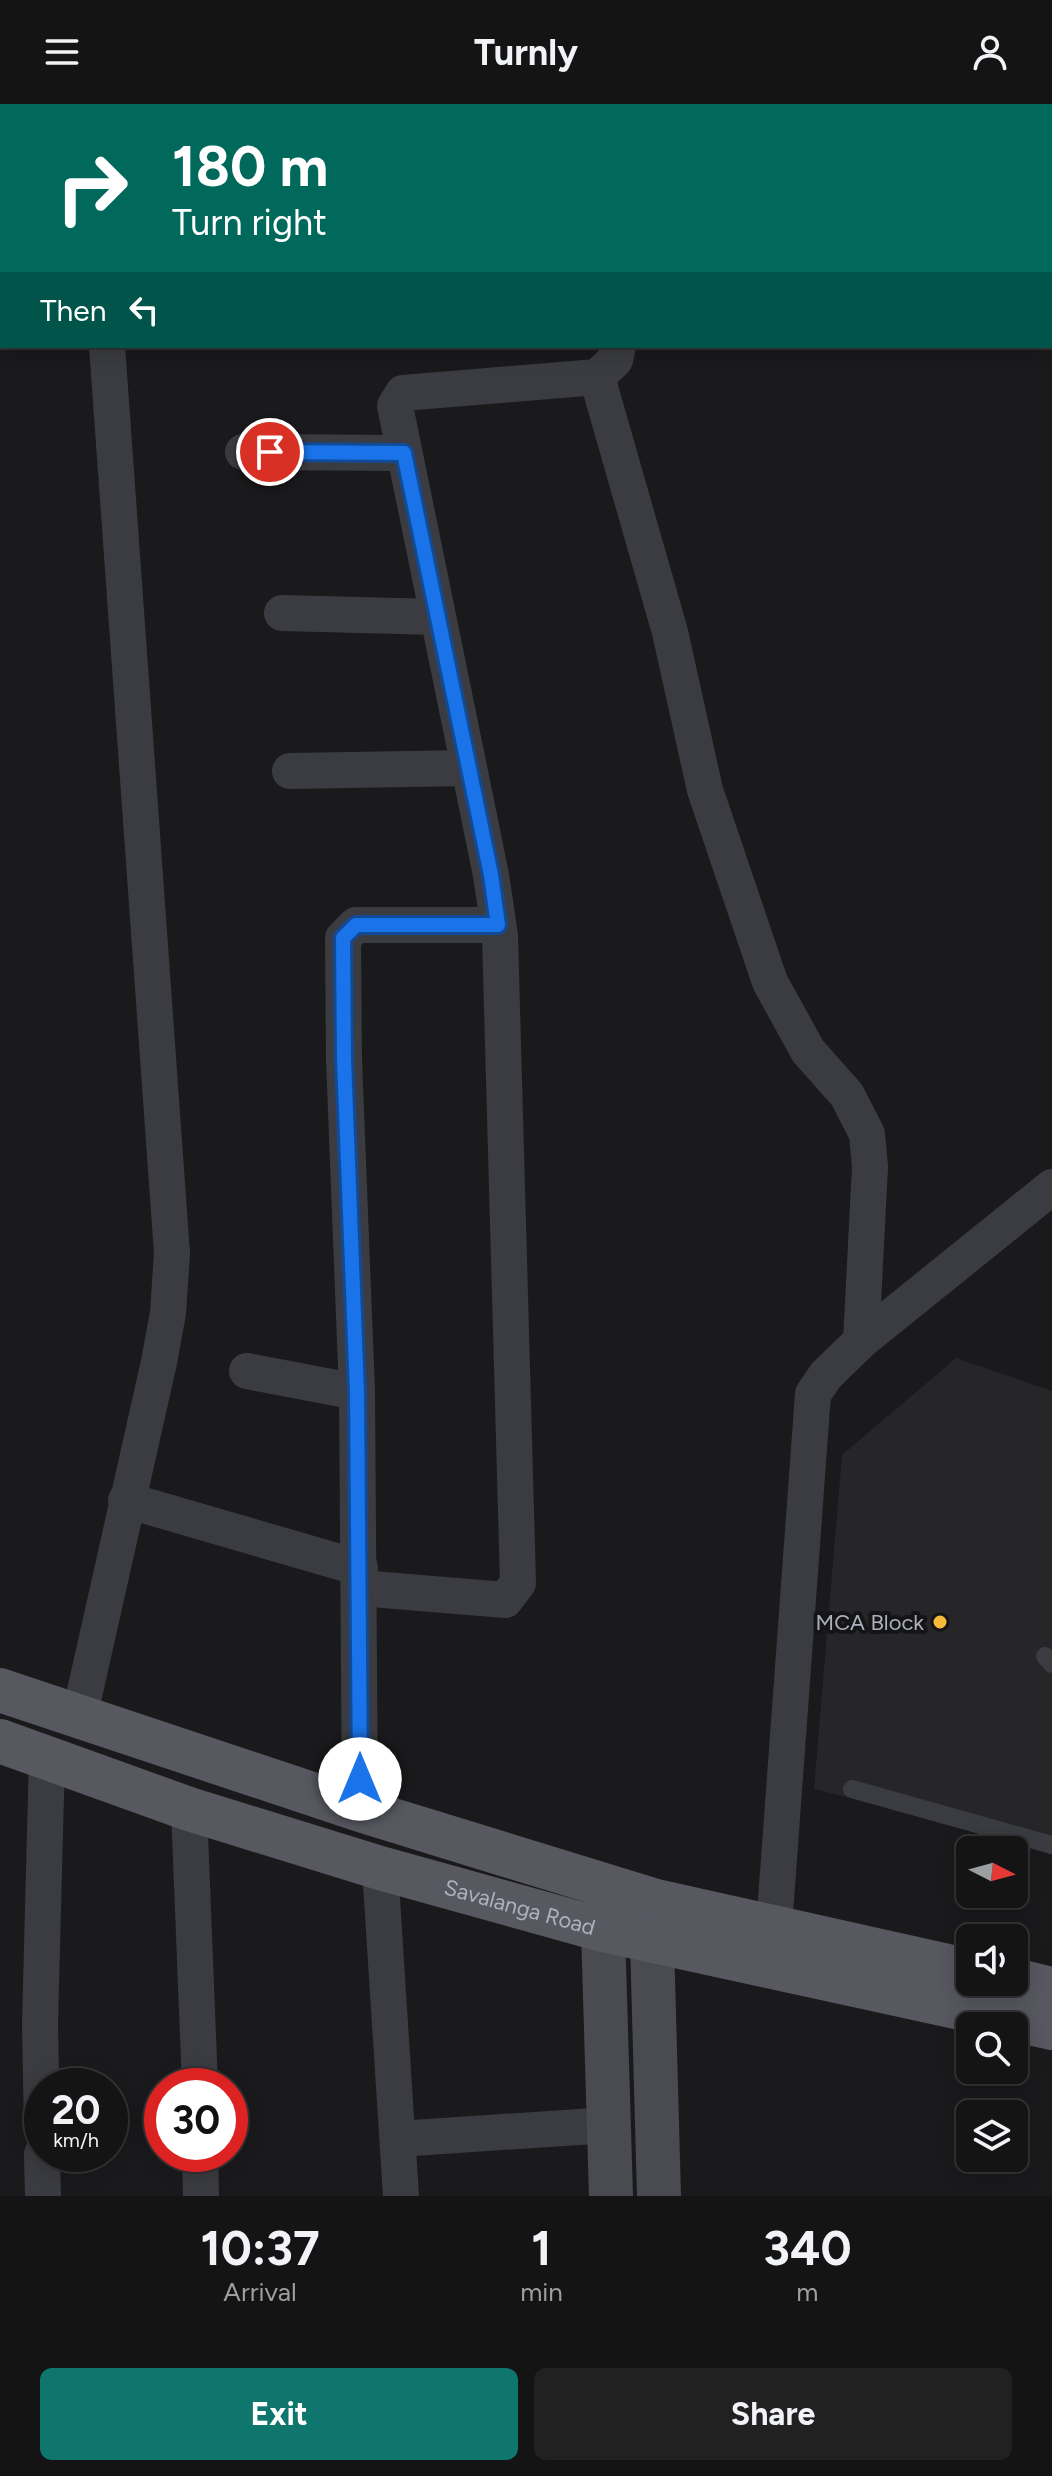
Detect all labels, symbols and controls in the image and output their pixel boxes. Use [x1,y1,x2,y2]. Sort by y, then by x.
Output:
icon: menu [40,30,84,74]
icon: person [968,30,1012,74]
text: Turnly [474,31,578,74]
text: 180 m [172,133,328,200]
icon: right [40,136,144,240]
text: Turn right [172,201,327,244]
icon: left [122,288,166,332]
text: Then [40,292,106,329]
pin [236,418,304,486]
icon: arrive [248,430,292,474]
place label: MCA Block [816,1609,924,1636]
marker: MCA Block [931,1613,949,1631]
position arrow [318,1737,402,1821]
north arrow [956,1836,1028,1908]
map controls [956,1836,1028,2172]
street label: Savalanga Road [441,1874,598,1941]
button: sound [956,1924,1028,1996]
button: search [956,2012,1028,2084]
speed limit sign: 30 [144,2068,248,2172]
text: 20 [51,2086,101,2134]
button: layers [956,2100,1028,2172]
text: km/h [53,2128,99,2152]
text: 10:37 [200,2219,320,2277]
text: 1 [531,2219,552,2277]
text: 340 [763,2219,852,2277]
text: Arrival [223,2276,297,2308]
text: min [520,2276,563,2308]
text: m [796,2276,818,2308]
button: Exit [40,2368,518,2460]
button: Share [534,2368,1012,2460]

